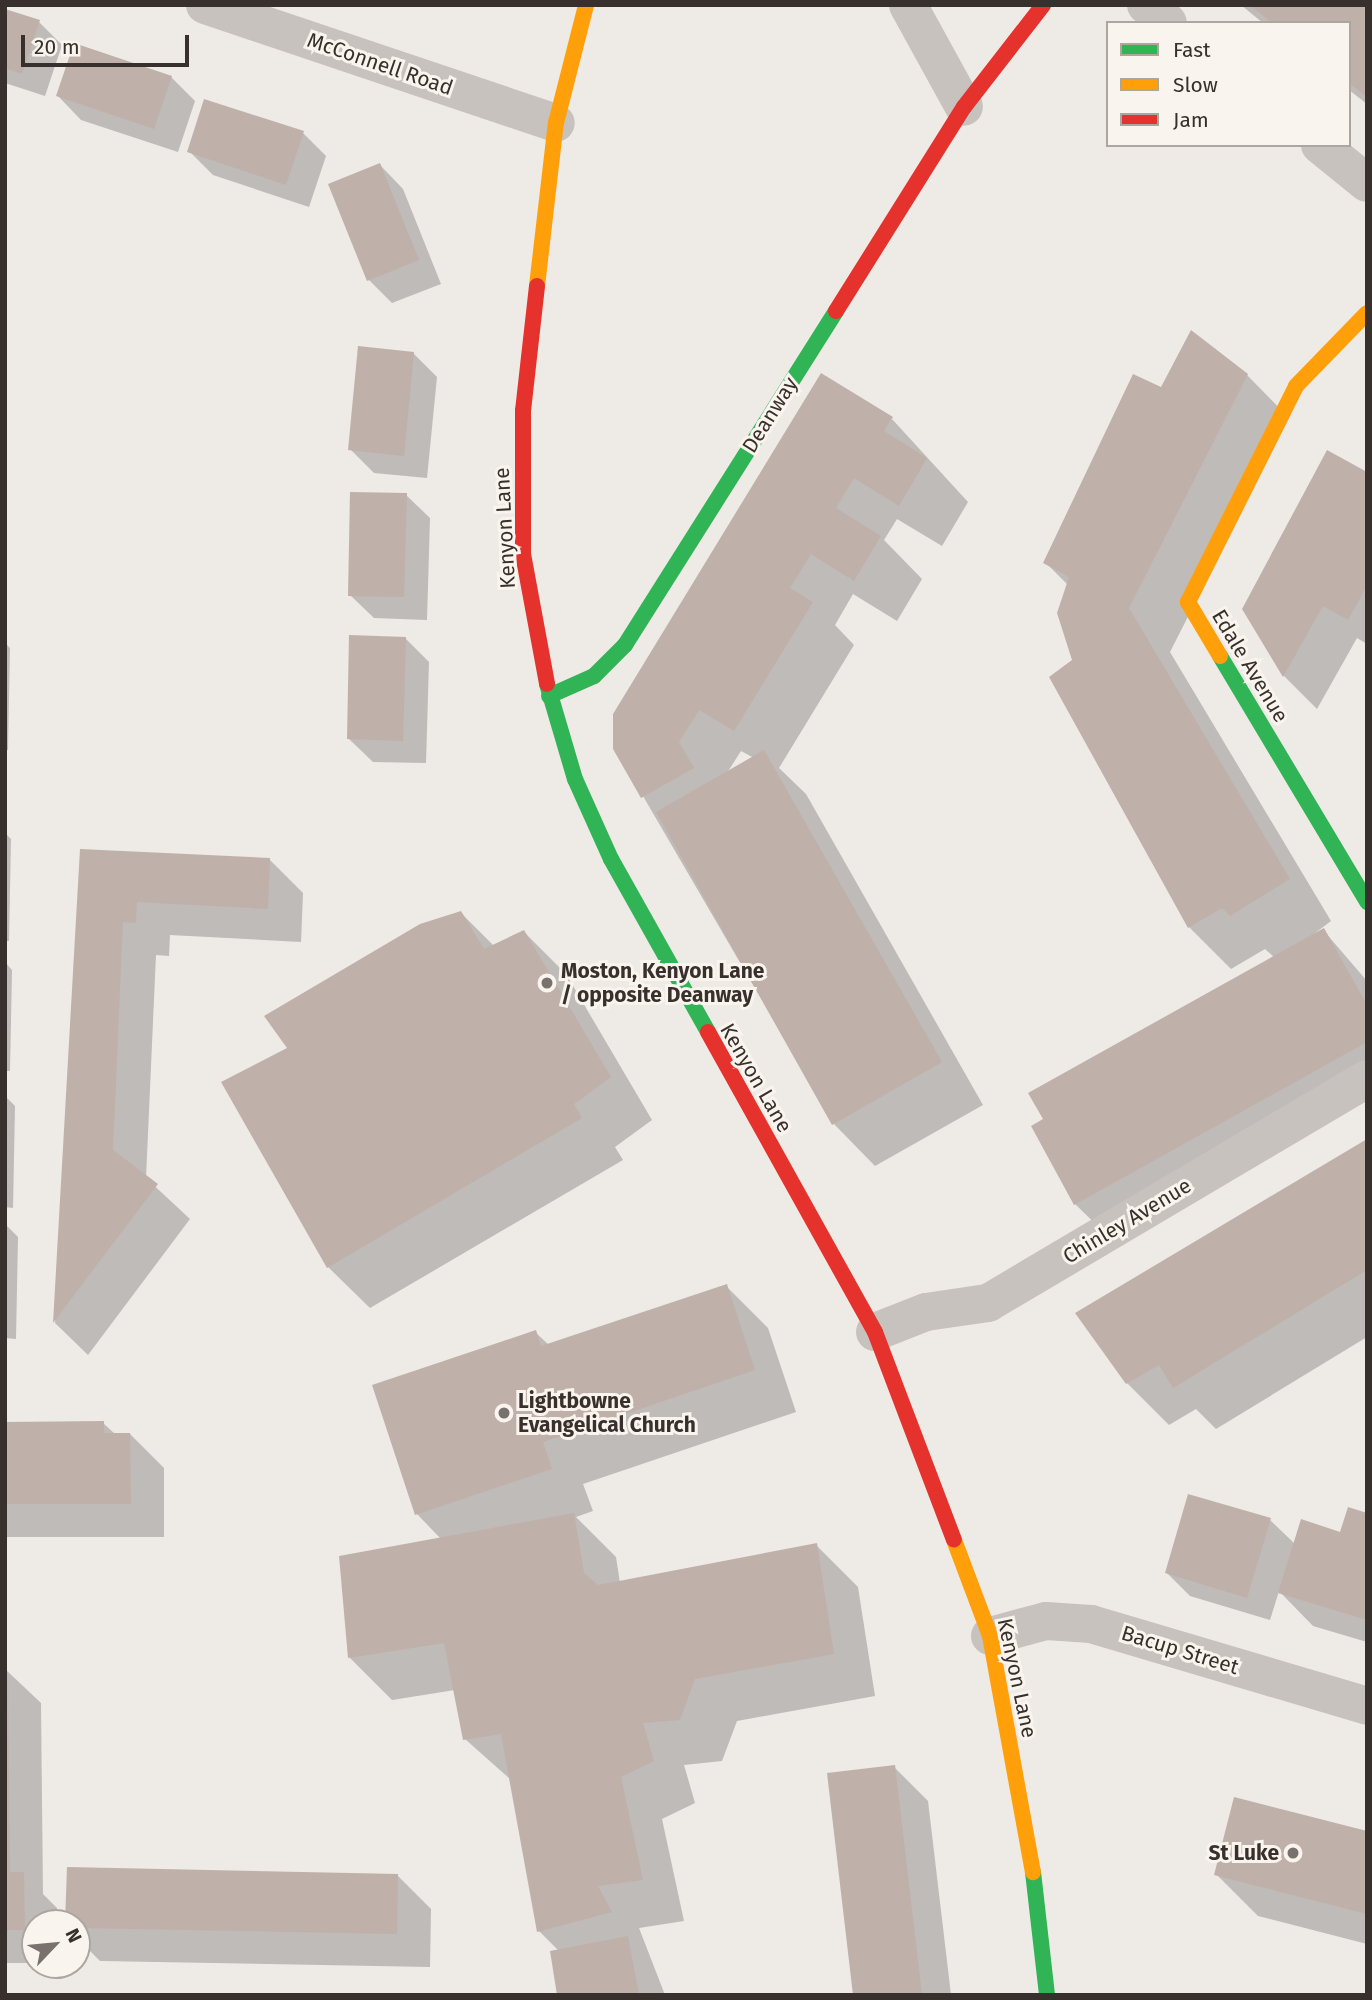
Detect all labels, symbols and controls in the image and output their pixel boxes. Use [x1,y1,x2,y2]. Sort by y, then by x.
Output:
scale bar [24,21,192,65]
legend [1106,21,1351,147]
street label: McConnell Road [304,27,456,101]
text: 20 m [34,34,80,60]
text: Fast [1173,37,1211,63]
text: Slow [1173,72,1218,98]
text: Jam [1173,107,1209,133]
street label: Deanway [737,372,803,458]
street label: Kenyon Lane [489,467,521,589]
street label: Edale Avenue [1206,605,1294,727]
place label: Moston, Kenyon Lane / opposite Deanway [561,958,764,1008]
marker: Moston, Kenyon Lane / opposite Deanway [539,975,555,991]
street label: Kenyon Lane [715,1019,797,1137]
street label: Chinley Avenue [1058,1173,1196,1269]
place label: Lightbowne Evangelical Church [518,1388,696,1438]
marker: Lightbowne Evangelical Church [496,1405,512,1421]
street label: Kenyon Lane [992,1616,1042,1740]
street label: Bacup Street [1118,1620,1242,1680]
place label: St Luke [1209,1840,1279,1866]
marker: St Luke [1285,1845,1301,1861]
north arrow [21,1909,91,1979]
text: N [60,1925,87,1946]

